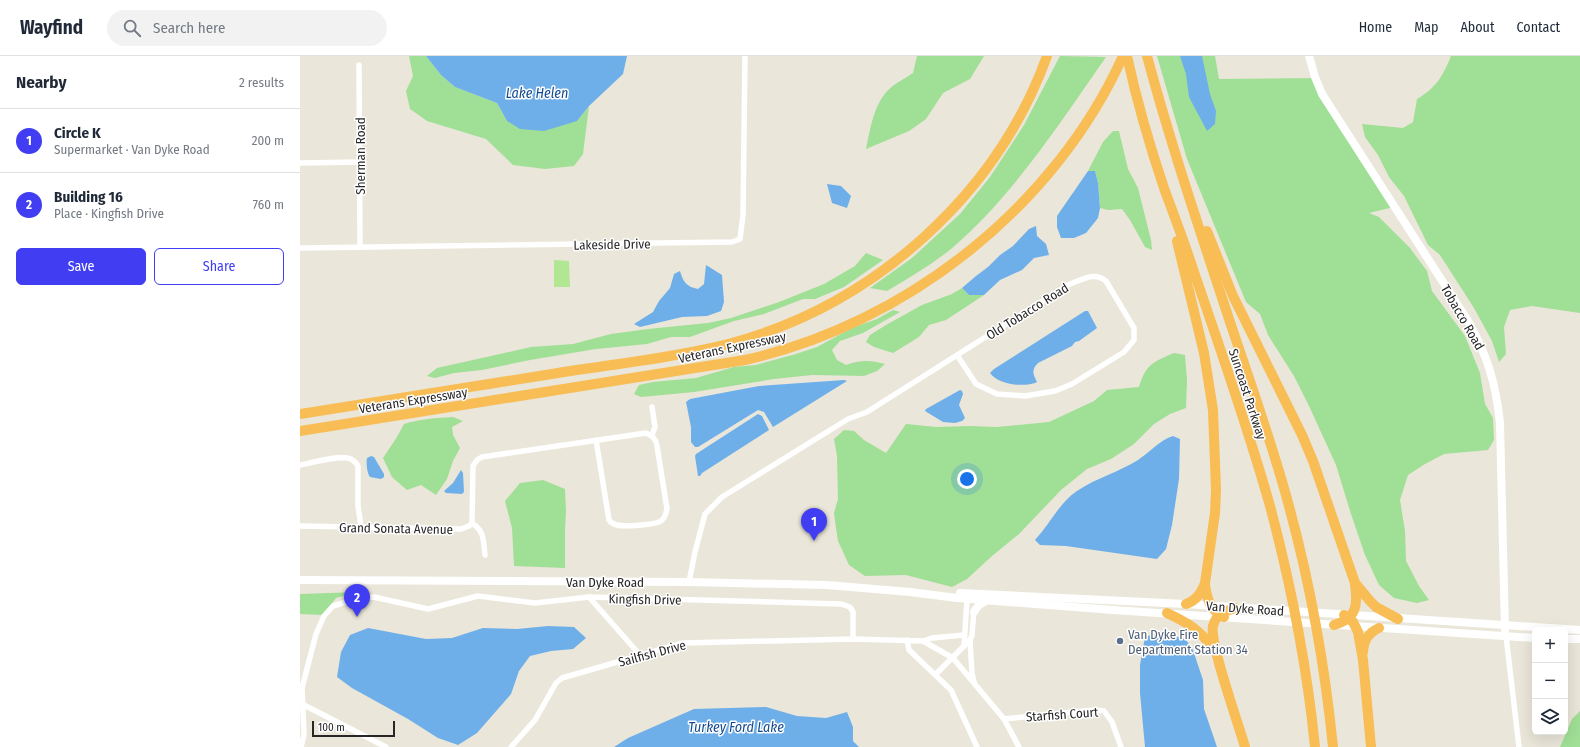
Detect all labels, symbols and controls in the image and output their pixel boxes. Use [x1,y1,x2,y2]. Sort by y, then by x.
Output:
search box [107,10,387,46]
text: Wayfind [20,16,83,39]
icon: search [121,17,143,39]
text: Search here [153,19,225,37]
text: Home [1359,19,1392,36]
text: Map [1414,19,1438,36]
text: About [1460,19,1495,36]
text: Contact [1517,19,1560,36]
text: Nearby [16,72,67,93]
text: 2 results [239,75,284,90]
water label: Lake Helen [506,85,568,102]
street label: Sherman Road [353,117,368,195]
text: Circle K [54,124,101,142]
text: 1 [26,133,32,148]
text: 200 m [252,133,284,148]
text: Supermarket · Van Dyke Road [54,142,210,157]
text: Building 16 [54,188,123,206]
text: 2 [26,197,32,212]
text: 760 m [253,197,284,212]
text: Place · Kingfish Drive [54,206,164,221]
street label: Lakeside Drive [573,236,651,253]
button: Save [16,248,146,285]
button: Share [154,248,284,285]
street label: Old Tobacco Road [983,280,1071,343]
street label: Tobacco Road [1438,282,1487,353]
street label: Veterans Expressway [677,329,787,366]
street label: Suncoast Parkway [1226,347,1269,442]
street label: Veterans Expressway [358,384,469,416]
your location [957,469,977,489]
pin: 1 [801,508,827,541]
street label: Grand Sonata Avenue [339,520,453,537]
street label: Van Dyke Road [566,575,644,590]
pin: 2 [344,584,370,617]
street label: Kingfish Drive [608,591,682,608]
street label: Van Dyke Road [1205,598,1284,619]
place label: Van Dyke Fire Department Station 34 [1128,627,1248,657]
map controls [1532,627,1568,735]
button: + [1532,627,1568,663]
marker: Van Dyke Fire Department Station 34 [1115,636,1125,646]
street label: Sailfish Drive [617,637,688,670]
button: − [1532,663,1568,699]
button: layers [1532,699,1568,735]
street label: Starfish Court [1025,704,1099,725]
scale bar [312,719,395,738]
water label: Turkey Ford Lake [688,719,784,736]
text: 100 m [318,721,345,734]

